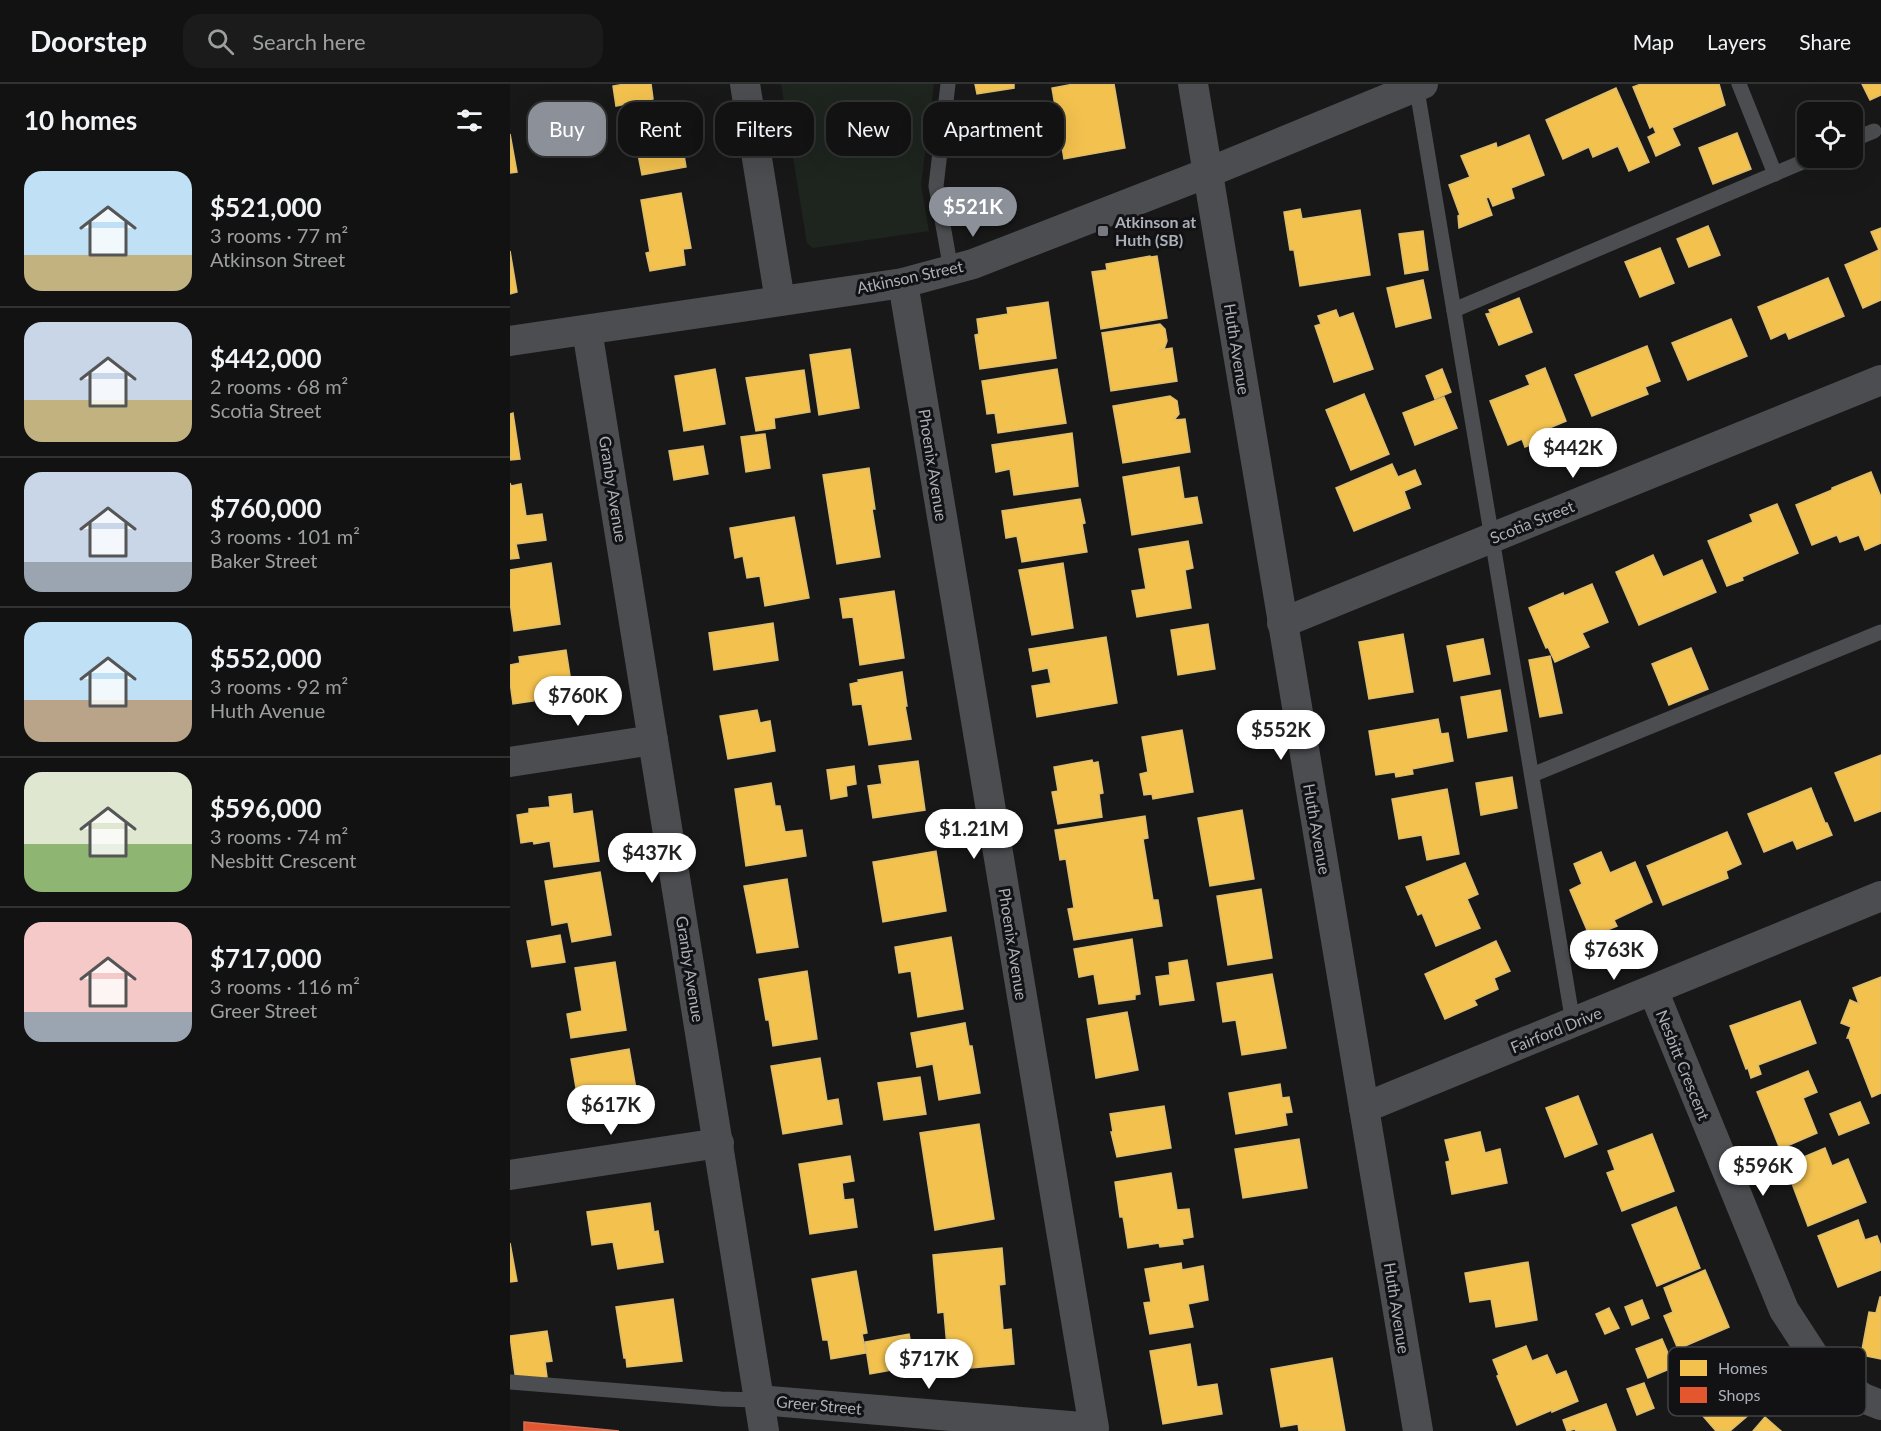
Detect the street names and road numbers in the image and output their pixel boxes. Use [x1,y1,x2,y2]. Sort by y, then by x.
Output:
street label: Atkinson Street [855,256,965,297]
street label: Huth Avenue [1221,302,1254,396]
street label: Phoenix Avenue [915,407,952,522]
street label: Granby Avenue [596,434,631,543]
street label: Scotia Street [1487,496,1577,547]
street label: Huth Avenue [1300,782,1335,876]
street label: Phoenix Avenue [995,886,1032,1001]
street label: Granby Avenue [673,914,708,1023]
street label: Fairford Drive [1507,1003,1604,1056]
street label: Nesbitt Crescent [1653,1007,1714,1123]
street label: Huth Avenue [1381,1261,1414,1355]
street label: Greer Street [776,1391,863,1418]

